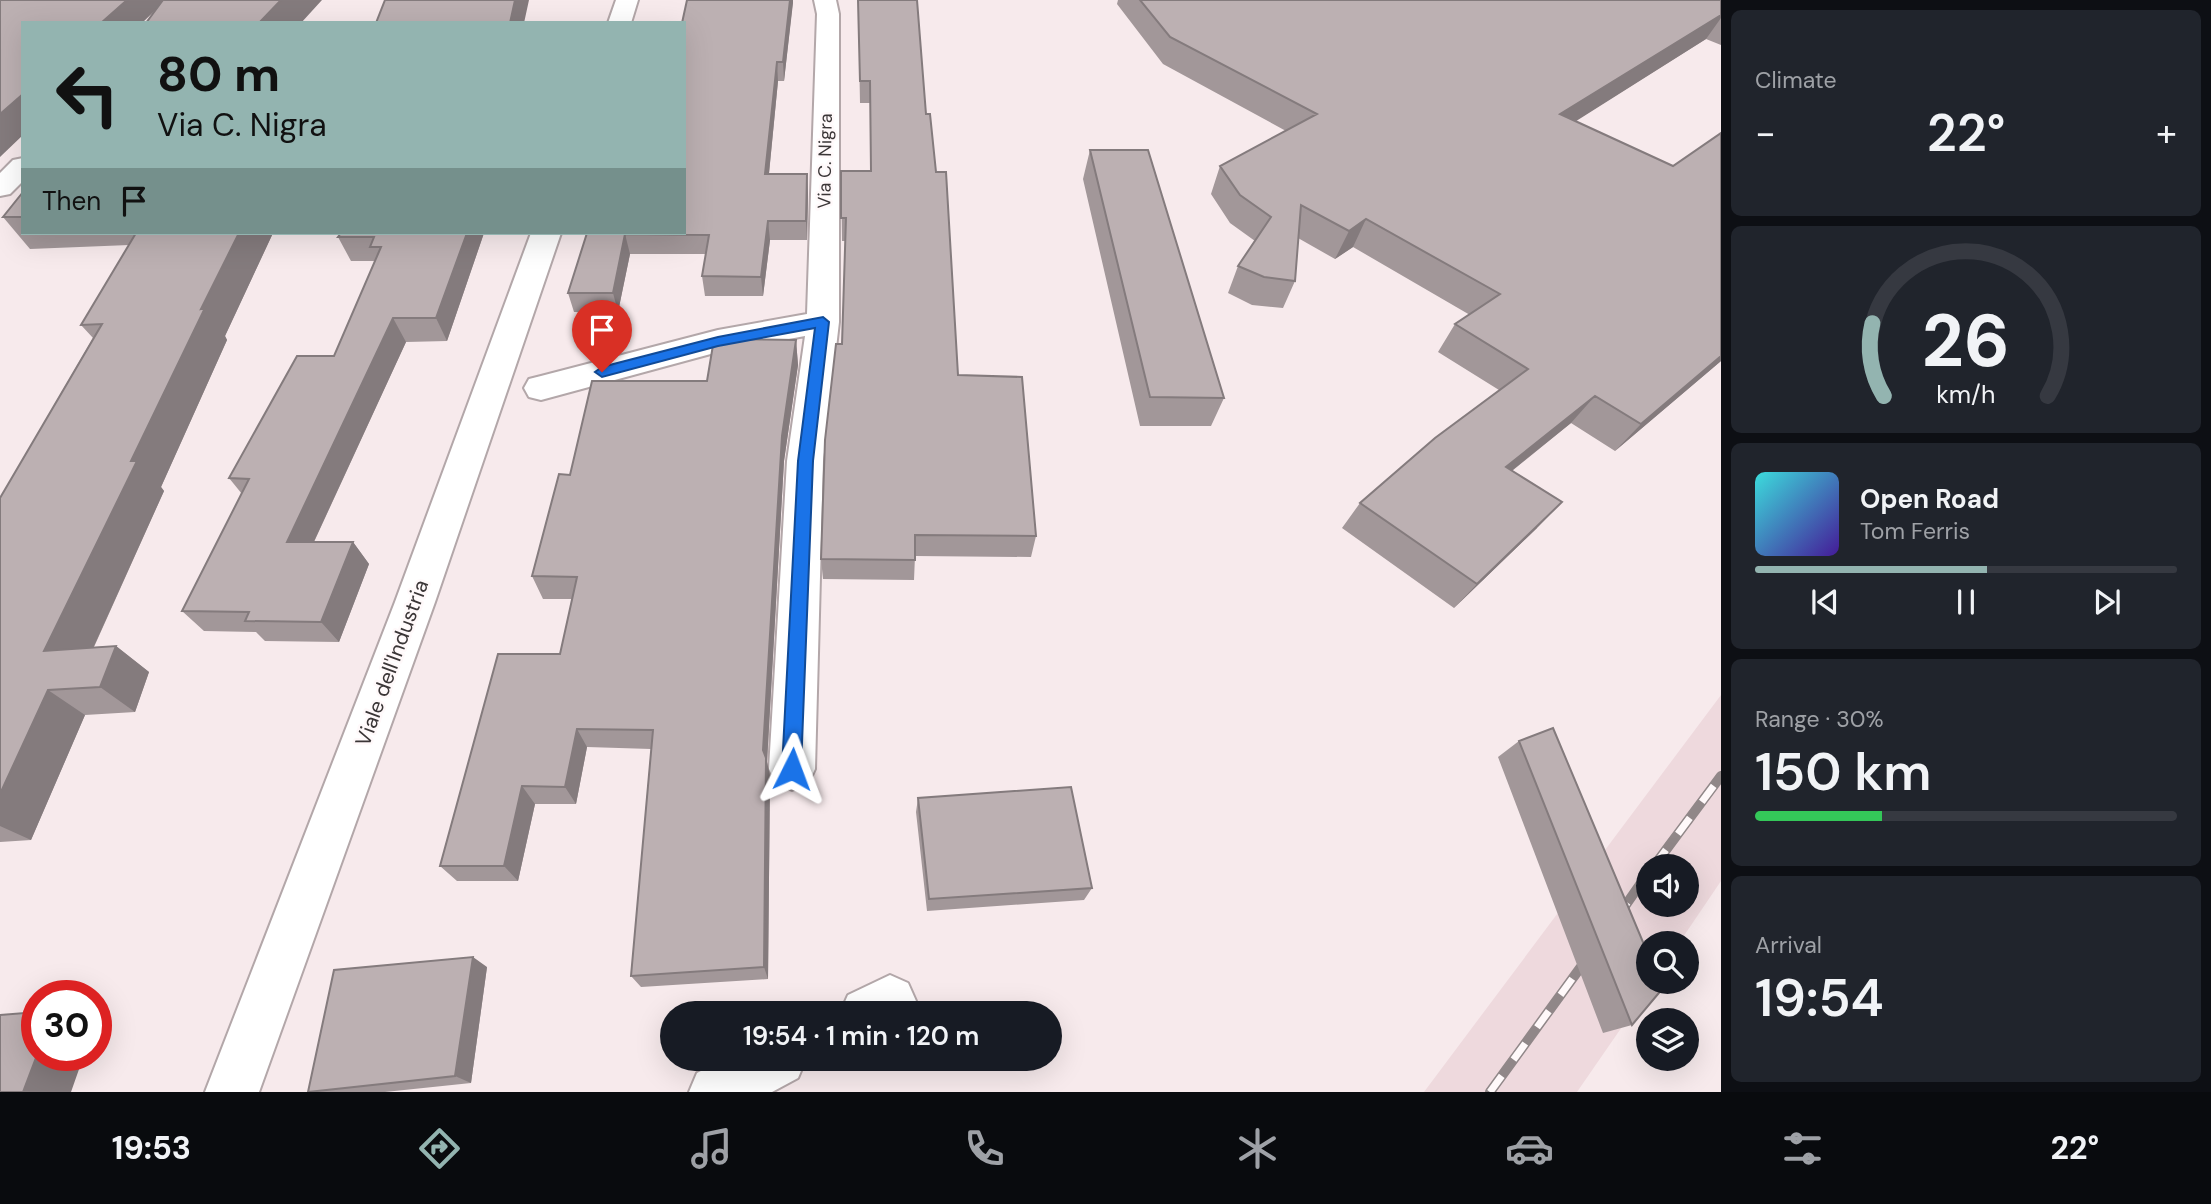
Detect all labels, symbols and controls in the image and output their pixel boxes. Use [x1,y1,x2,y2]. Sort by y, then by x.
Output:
text: 80 m [157,42,280,106]
icon: left [42,49,133,140]
text: Climate [1755,65,1837,95]
text: 22° [1927,99,2005,167]
text: Via C. Nigra [157,104,327,146]
text: − [1755,108,1776,158]
text: + [2156,108,2177,158]
street label: Via C. Nigra [812,113,838,209]
icon: arrive [115,182,153,220]
text: Then [42,184,101,218]
text: 26 [1922,294,2010,389]
pin [572,300,632,372]
icon: arrive [583,311,621,349]
text: km/h [1936,377,1996,410]
text: Open Road [1860,482,1999,516]
text: Tom Ferris [1860,516,1970,546]
street label: Viale dell'Industria [349,576,435,750]
icon: previous [1806,583,1844,621]
icon: pause [1947,583,1985,621]
icon: next [2088,583,2126,621]
text: Range · 30% [1755,704,1884,734]
position arrow [755,732,829,806]
text: 150 km [1755,738,1931,806]
map controls [1636,854,1699,1071]
button: sound [1636,854,1699,917]
text: Arrival [1755,930,1822,960]
button: search [1636,931,1699,994]
text: 19:54 [1755,964,1884,1032]
speed limit sign: 30 [21,980,112,1071]
button: layers [1636,1008,1699,1071]
text: 19:54 · 1 min · 120 m [743,1019,979,1053]
icon: directions [415,1124,464,1173]
icon: music [687,1124,736,1173]
icon: phone [960,1124,1009,1173]
icon: climate [1233,1124,1282,1173]
icon: car [1505,1124,1554,1173]
icon: filters [1778,1124,1827,1173]
text: 19:53 [112,1127,191,1169]
text: 22° [2051,1127,2099,1169]

